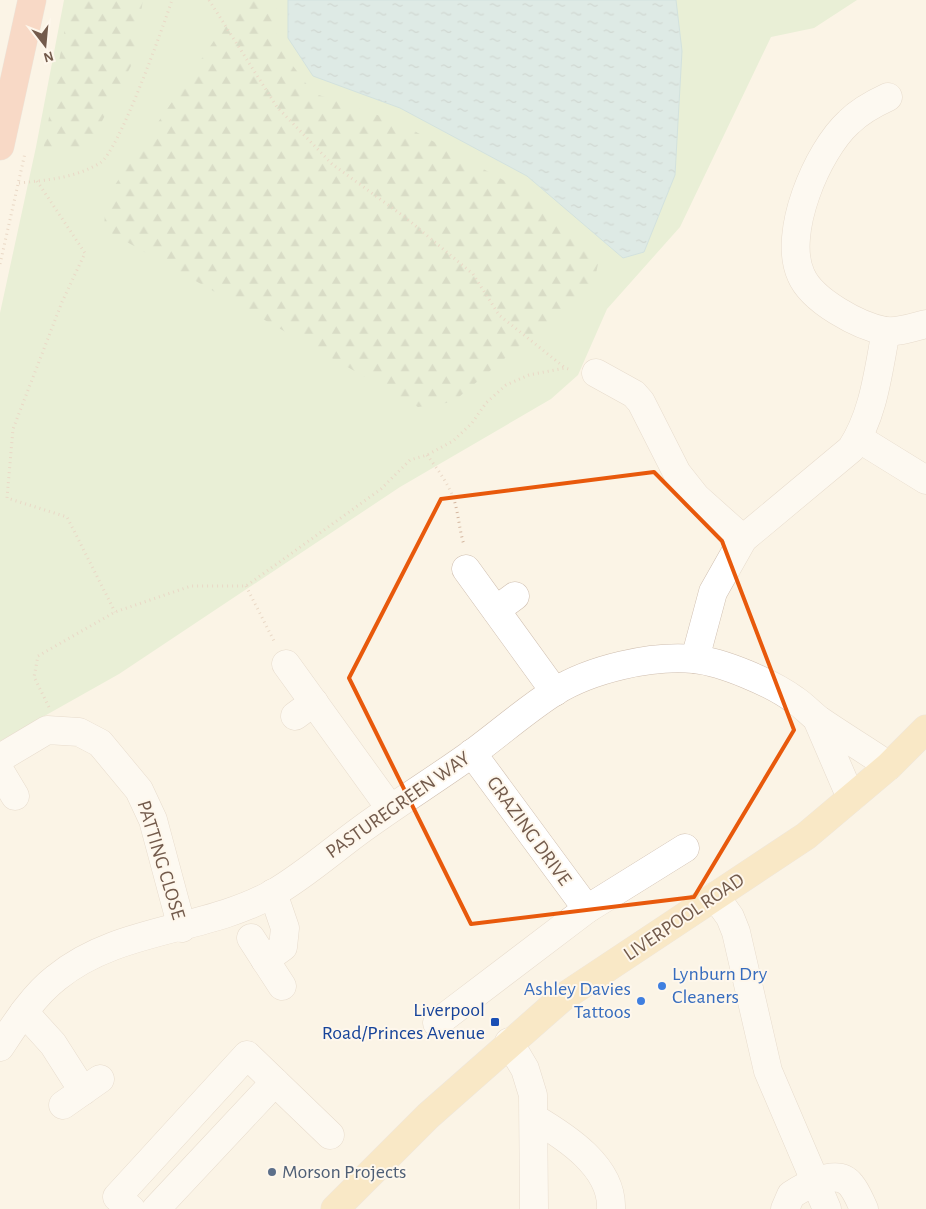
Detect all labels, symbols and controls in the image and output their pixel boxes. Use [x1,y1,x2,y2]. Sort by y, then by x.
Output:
north arrow [20,20,70,70]
text: N [42,48,55,65]
street label: PASTUREGREEN WAY [322,748,474,862]
street label: GRAZING DRIVE [483,773,575,889]
street label: PATTING CLOSE [133,798,189,922]
street label: LIVERPOOL ROAD [620,869,748,965]
place label: Lynburn Dry Cleaners [672,964,768,1007]
place label: Ashley Davies Tattoos [524,979,631,1022]
marker: Lynburn Dry Cleaners [656,980,668,992]
marker: Ashley Davies Tattoos [635,995,647,1007]
place label: Liverpool Road/Princes Avenue [322,1000,485,1043]
marker: Liverpool Road/Princes Avenue [489,1016,501,1028]
place label: Morson Projects [282,1162,406,1182]
marker: Morson Projects [266,1166,278,1178]

